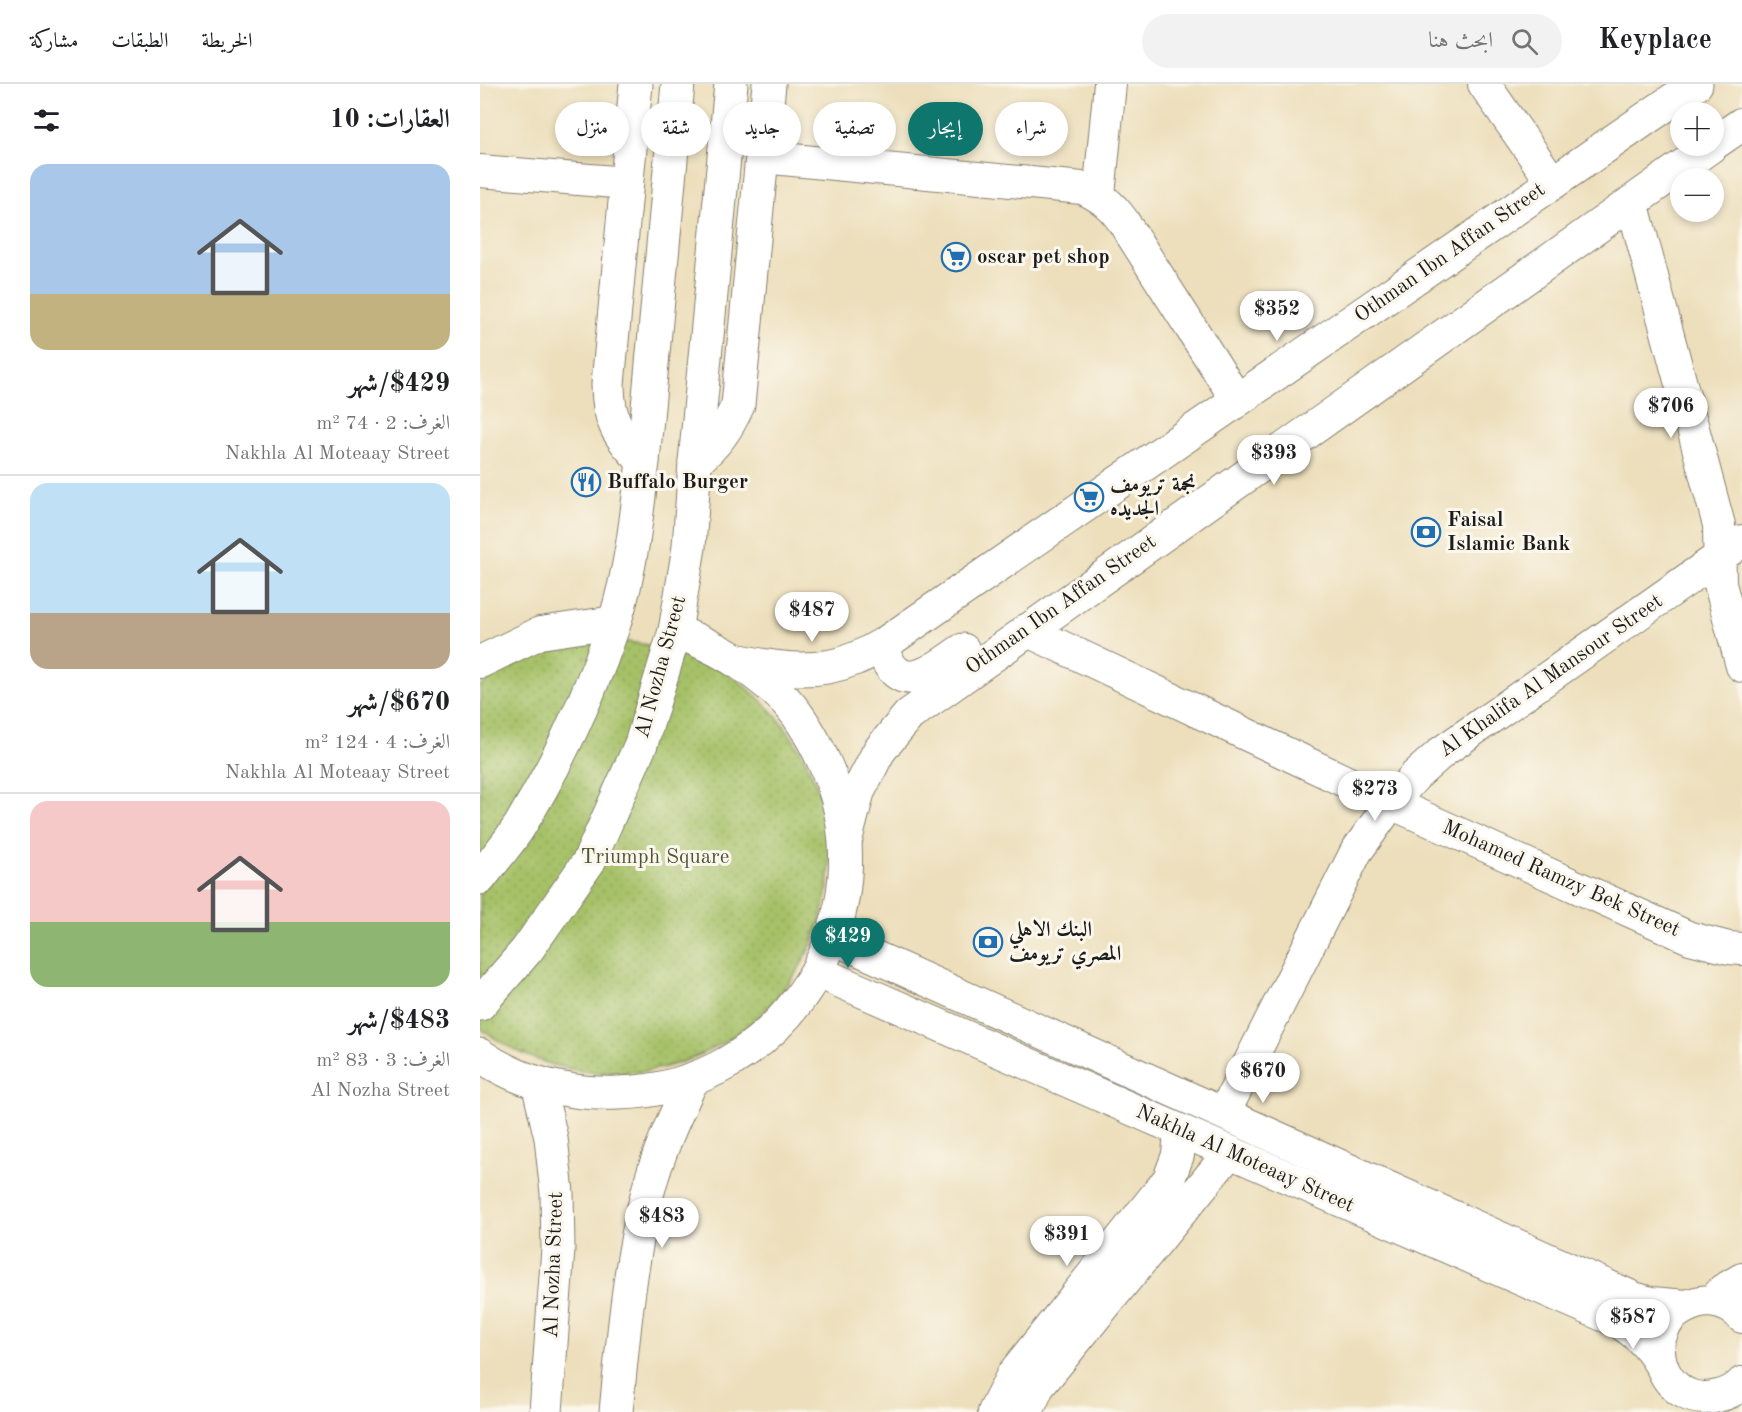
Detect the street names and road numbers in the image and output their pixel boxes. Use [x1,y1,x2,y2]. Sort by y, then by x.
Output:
street label: Othman Ibn Affan Street [1351,179,1549,327]
street label: Othman Ibn Affan Street [962,531,1160,679]
street label: Al Khalifa Al Mansour Street [1435,591,1667,761]
street label: Al Nozha Street [632,593,690,741]
street label: Mohamed Ramzy Bek Street [1439,817,1683,941]
street label: Nakhla Al Moteaay Street [1133,1101,1357,1217]
street label: Al Nozha Street [541,1191,567,1339]

